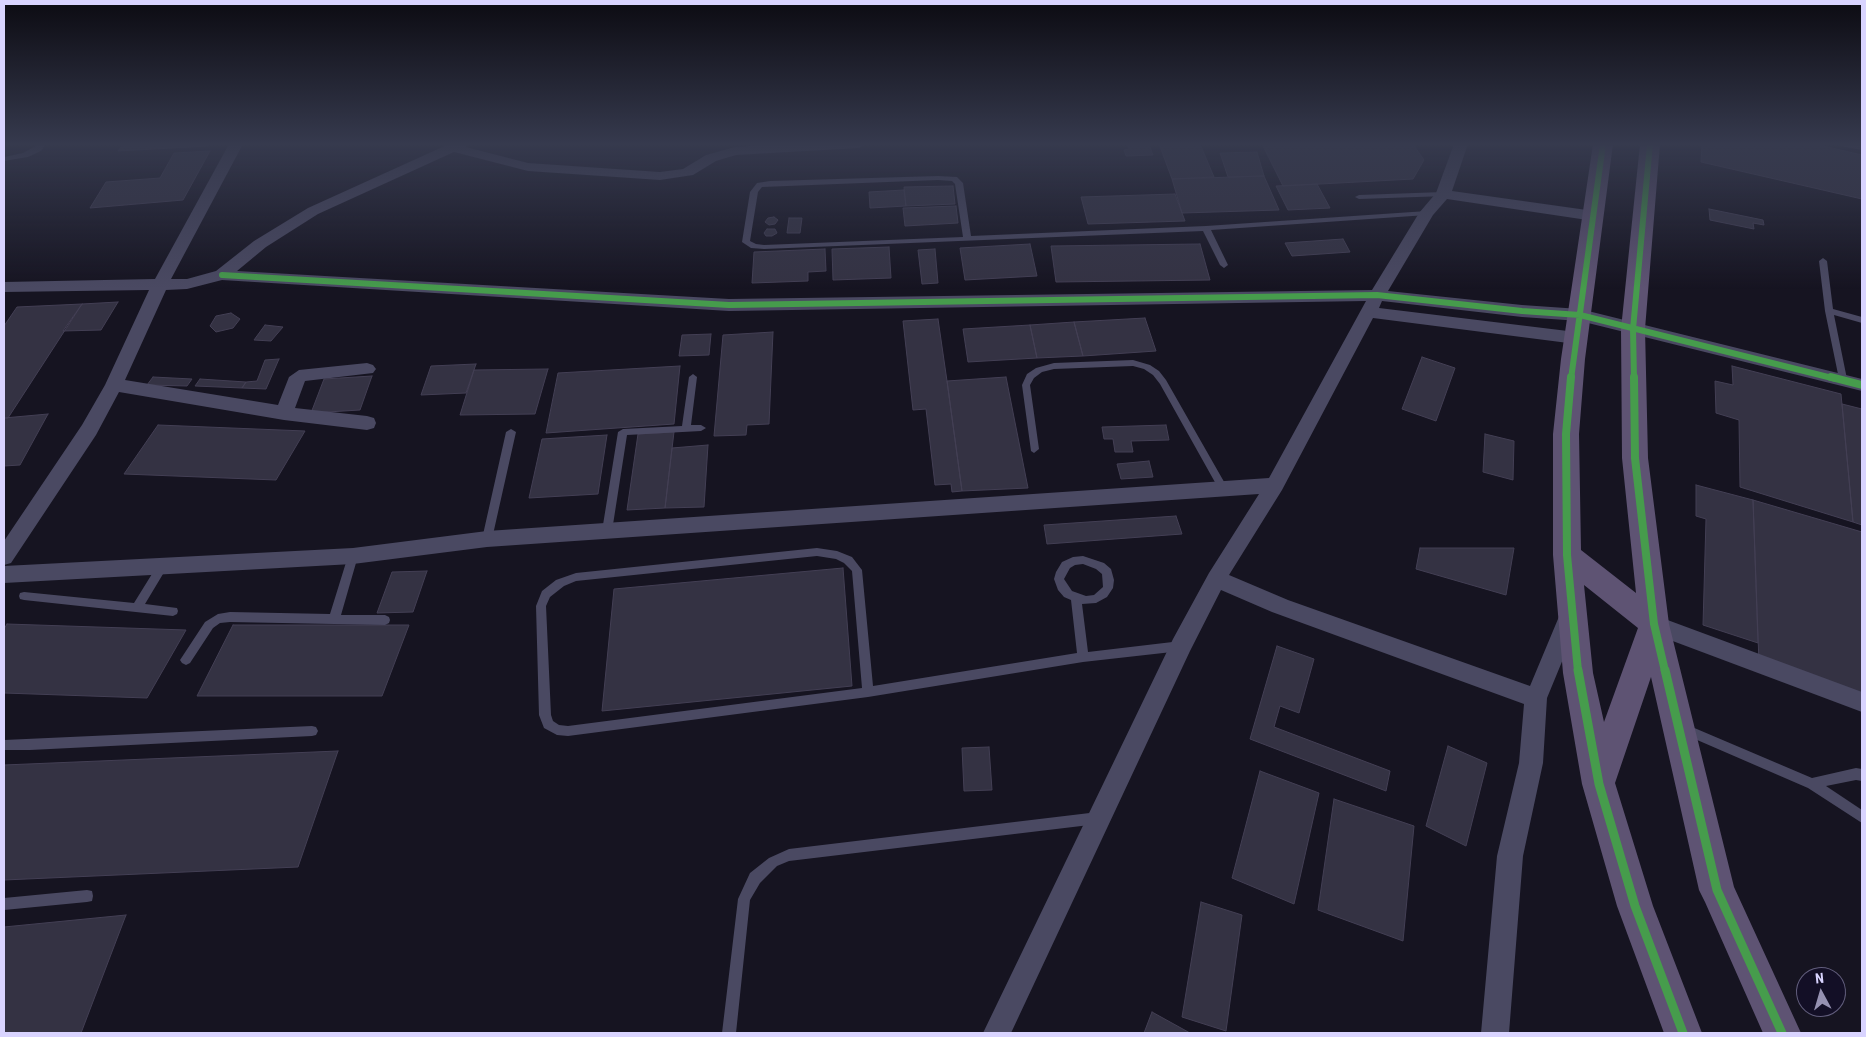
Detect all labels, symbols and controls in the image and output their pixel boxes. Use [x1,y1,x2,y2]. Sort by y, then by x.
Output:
north arrow [1796,967,1846,1017]
text: N [1814,970,1825,986]

